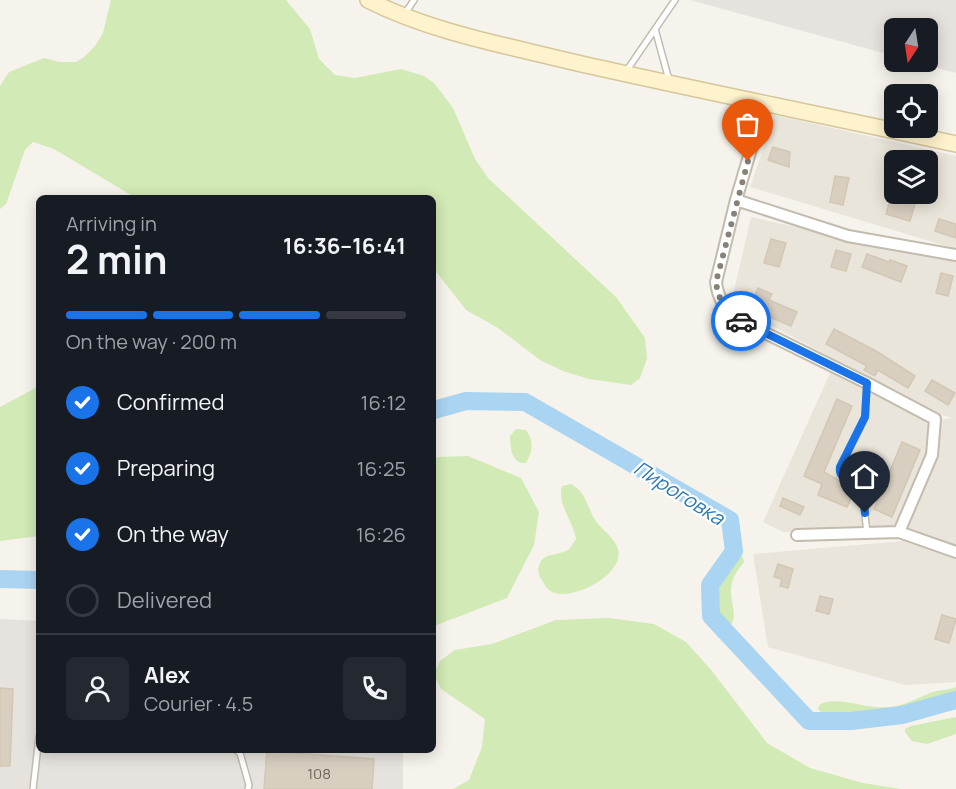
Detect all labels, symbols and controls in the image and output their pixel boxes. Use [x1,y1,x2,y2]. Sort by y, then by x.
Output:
north arrow [884,18,938,72]
map controls [884,18,938,204]
button: locate [884,84,938,138]
pin [722,99,773,161]
icon: bag [731,108,764,141]
button: layers [884,150,938,204]
text: Arriving in [66,210,157,237]
text: 16:36–16:41 [283,231,406,261]
text: 2 min [66,232,167,286]
courier [711,291,771,351]
icon: car [725,305,758,338]
text: On the way · 200 m [66,328,237,355]
icon: check [66,386,99,419]
text: Confirmed [117,387,225,417]
text: 16:12 [361,389,406,416]
pin [839,451,890,513]
icon: check [66,452,99,485]
text: Preparing [117,453,215,483]
water label: Пироговка [629,454,730,531]
text: 16:25 [357,455,406,482]
icon: home [848,460,881,493]
icon: check [66,518,99,551]
text: On the way [117,519,229,549]
text: 16:26 [356,521,406,548]
text: Delivered [117,585,212,615]
button: person [66,657,129,720]
button: phone [343,657,406,720]
text: Alex [144,660,190,690]
text: Courier · 4.5 [144,690,253,717]
house number: 108 [307,763,331,784]

